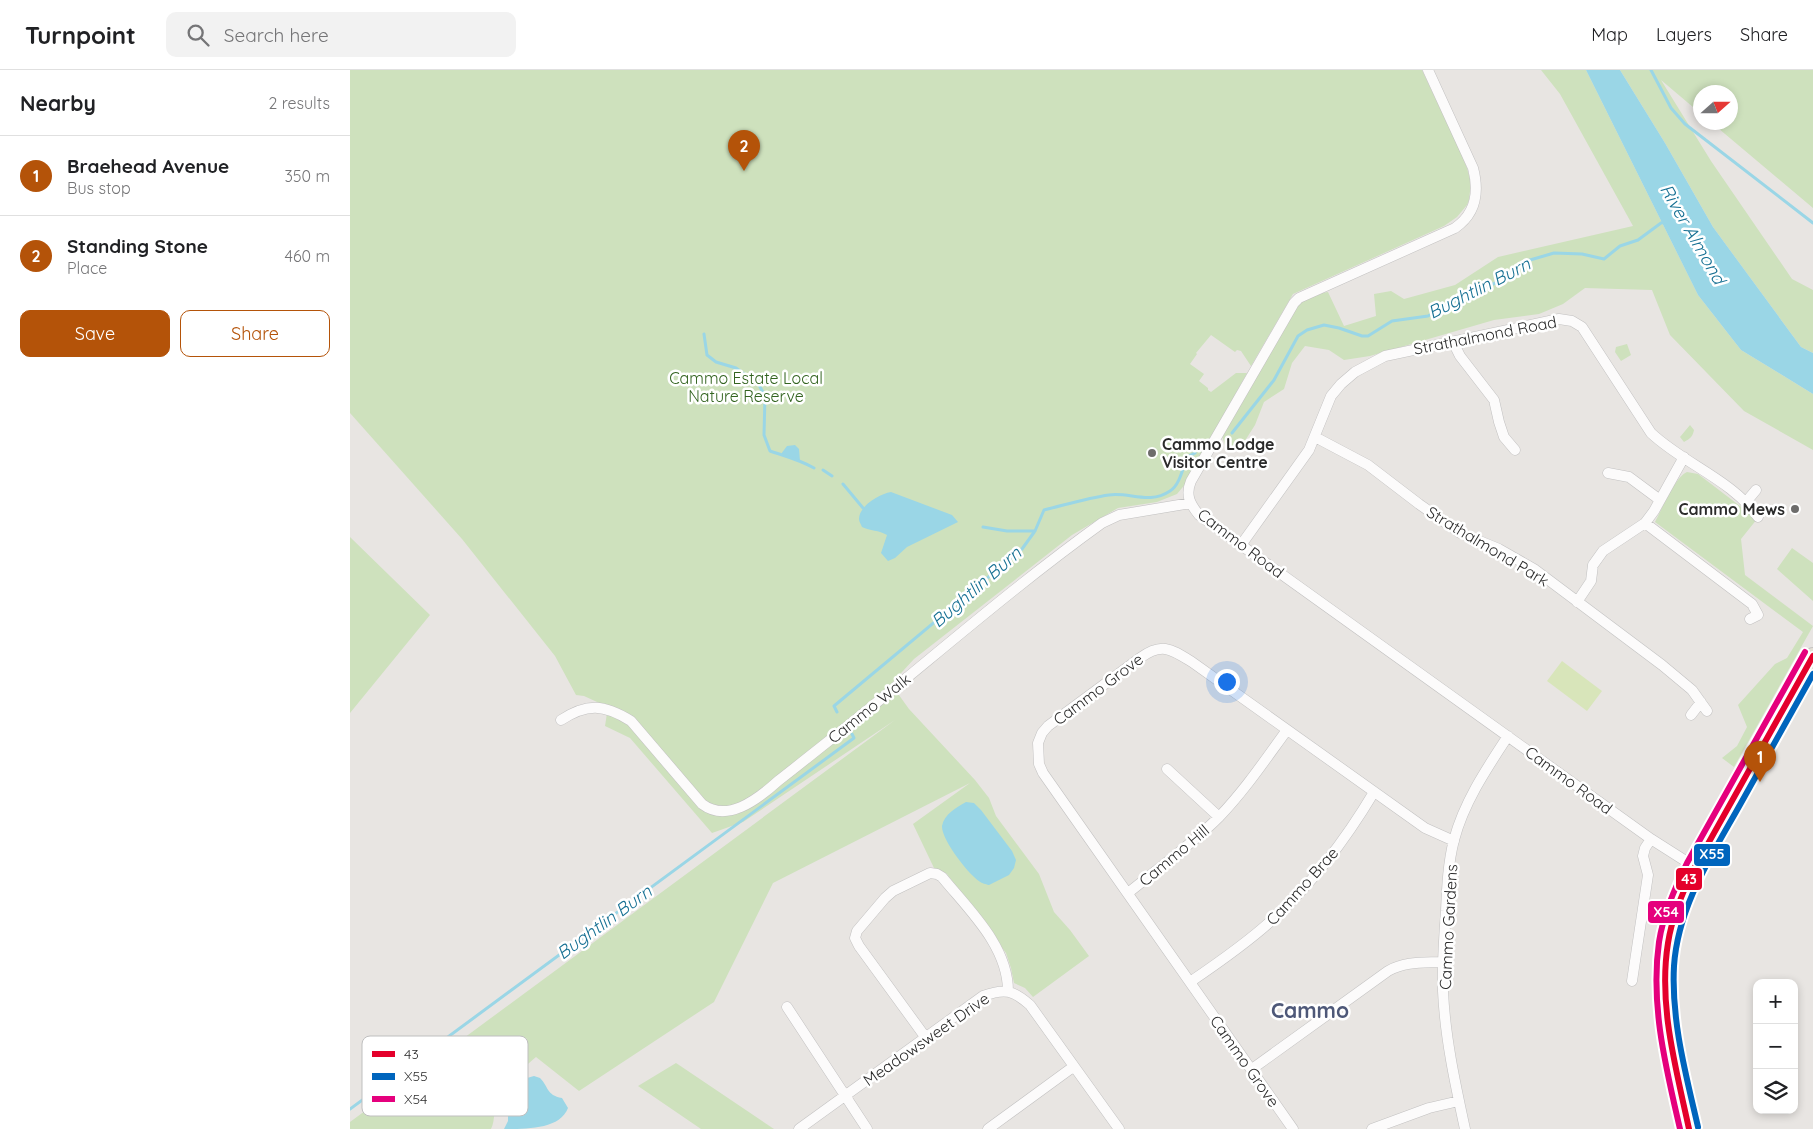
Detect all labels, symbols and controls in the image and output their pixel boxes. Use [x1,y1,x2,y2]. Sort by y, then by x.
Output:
search box [166,12,516,57]
text: Turnpoint [25,20,136,50]
icon: search [184,21,212,49]
text: Search here [224,23,329,47]
text: Map [1591,23,1628,46]
text: Layers [1656,23,1712,46]
text: Share [1740,23,1788,46]
north arrow [1693,85,1738,130]
text: Nearby [20,90,96,116]
text: 2 results [268,93,330,113]
pin: 2 [728,130,760,171]
text: Braehead Avenue [67,154,229,178]
text: 1 [33,166,39,186]
text: 350 m [284,166,330,186]
text: Bus stop [67,178,131,198]
water label: River Almond [1655,180,1732,290]
text: Standing Stone [67,234,208,258]
text: 2 [31,246,41,266]
text: 460 m [284,246,330,266]
water label: Bughtlin Burn [1424,252,1535,324]
text: Place [67,258,107,278]
button: Save [20,310,170,357]
button: Share [180,310,330,357]
street label: Strathalmond Road [1412,311,1558,359]
park label: Cammo Estate Local Nature Reserve [669,368,823,406]
place label: Cammo Lodge Visitor Centre [1162,434,1274,472]
marker: Cammo Lodge Visitor Centre [1146,447,1158,459]
place label: Cammo Mews [1678,499,1785,519]
street label: Strathalmond Park [1423,502,1553,590]
marker: Cammo Mews [1789,503,1801,515]
street label: Cammo Road [1194,504,1288,582]
water label: Bughtlin Burn [926,541,1026,632]
street label: Cammo Grove [1049,649,1147,729]
street label: Cammo Walk [824,669,914,747]
your location [1214,669,1240,695]
pin: 1 [1744,741,1776,782]
street label: Cammo Road [1521,742,1617,818]
street label: Cammo Hill [1135,820,1213,890]
street label: Cammo Brae [1262,843,1342,929]
line badge: X55 [1693,843,1731,867]
text: X55 [1699,845,1725,863]
street label: Cammo Gardens [1435,864,1461,990]
line badge: 43 [1675,867,1703,891]
text: 43 [1681,870,1697,888]
water label: Bughtlin Burn [552,879,657,964]
line badge: X54 [1647,900,1685,924]
text: X54 [1653,903,1679,921]
map controls [1753,979,1798,1114]
button: + [1753,979,1798,1024]
street label: Meadowsweet Drive [859,988,993,1090]
district label: Cammo [1271,997,1349,1023]
street label: Cammo Grove [1206,1011,1284,1111]
button: − [1753,1024,1798,1069]
legend [362,1036,528,1116]
text: 43 [404,1045,419,1063]
text: X55 [404,1067,428,1085]
button: layers [1753,1069,1798,1114]
text: X54 [404,1090,428,1108]

